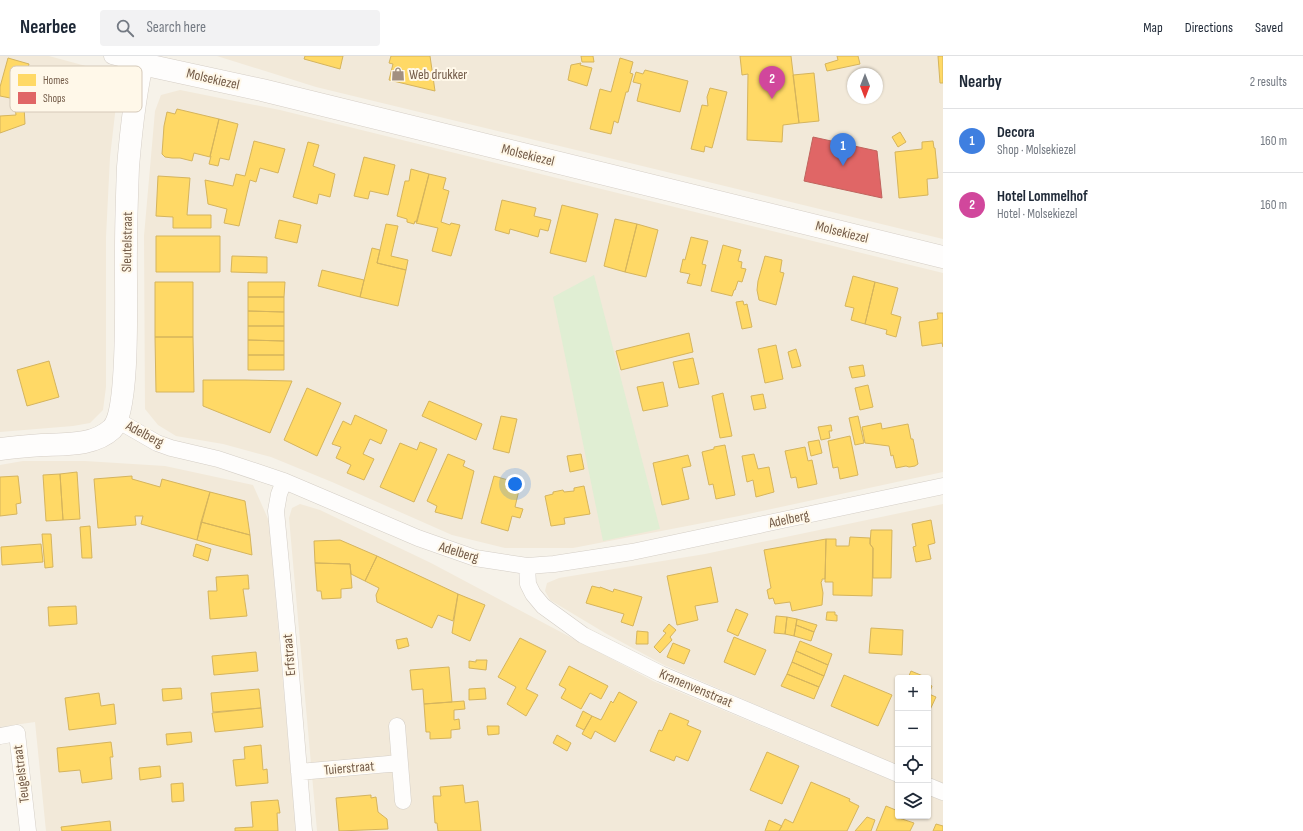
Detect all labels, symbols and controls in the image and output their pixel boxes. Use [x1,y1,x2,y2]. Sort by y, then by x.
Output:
search box [100,10,380,46]
text: Nearbee [20,16,76,39]
icon: search [114,17,136,39]
text: Search here [146,18,206,37]
text: Map [1143,19,1163,36]
text: Directions [1185,19,1233,36]
text: Saved [1255,19,1283,36]
street label: Molsekiezel [185,65,241,93]
legend [10,66,142,112]
shop icon: Web drukker [390,66,406,82]
place label: Web drukker [409,66,467,83]
pin: 2 [759,66,785,99]
north arrow [847,68,883,104]
text: Nearby [959,72,1002,92]
text: Homes [43,74,69,87]
text: 2 results [1250,74,1287,90]
text: Shops [43,92,66,105]
text: Decora [997,123,1035,142]
pin: 1 [830,133,856,166]
text: 1 [969,133,975,149]
text: 160 m [1261,133,1287,149]
street label: Molsekiezel [500,140,556,170]
text: Shop · Molsekiezel [997,142,1076,158]
text: Hotel Lommelhof [997,187,1088,206]
text: 2 [969,197,975,213]
text: 160 m [1261,197,1287,213]
text: Hotel · Molsekiezel [997,206,1077,222]
street label: Sleutelstraat [118,212,136,272]
street label: Molsekiezel [814,217,870,247]
street label: Adelberg [122,417,167,451]
your location [505,474,525,494]
street label: Adelberg [766,506,811,532]
street label: Adelberg [436,538,481,566]
street label: Erfstraat [279,633,299,677]
street label: Kranenvenstraat [657,665,735,711]
map controls [895,675,931,819]
button: + [895,675,931,711]
button: − [895,711,931,747]
street label: Teugelstraat [9,744,33,804]
button: locate [895,747,931,783]
street label: Tuierstraat [323,757,375,779]
button: layers [895,783,931,819]

